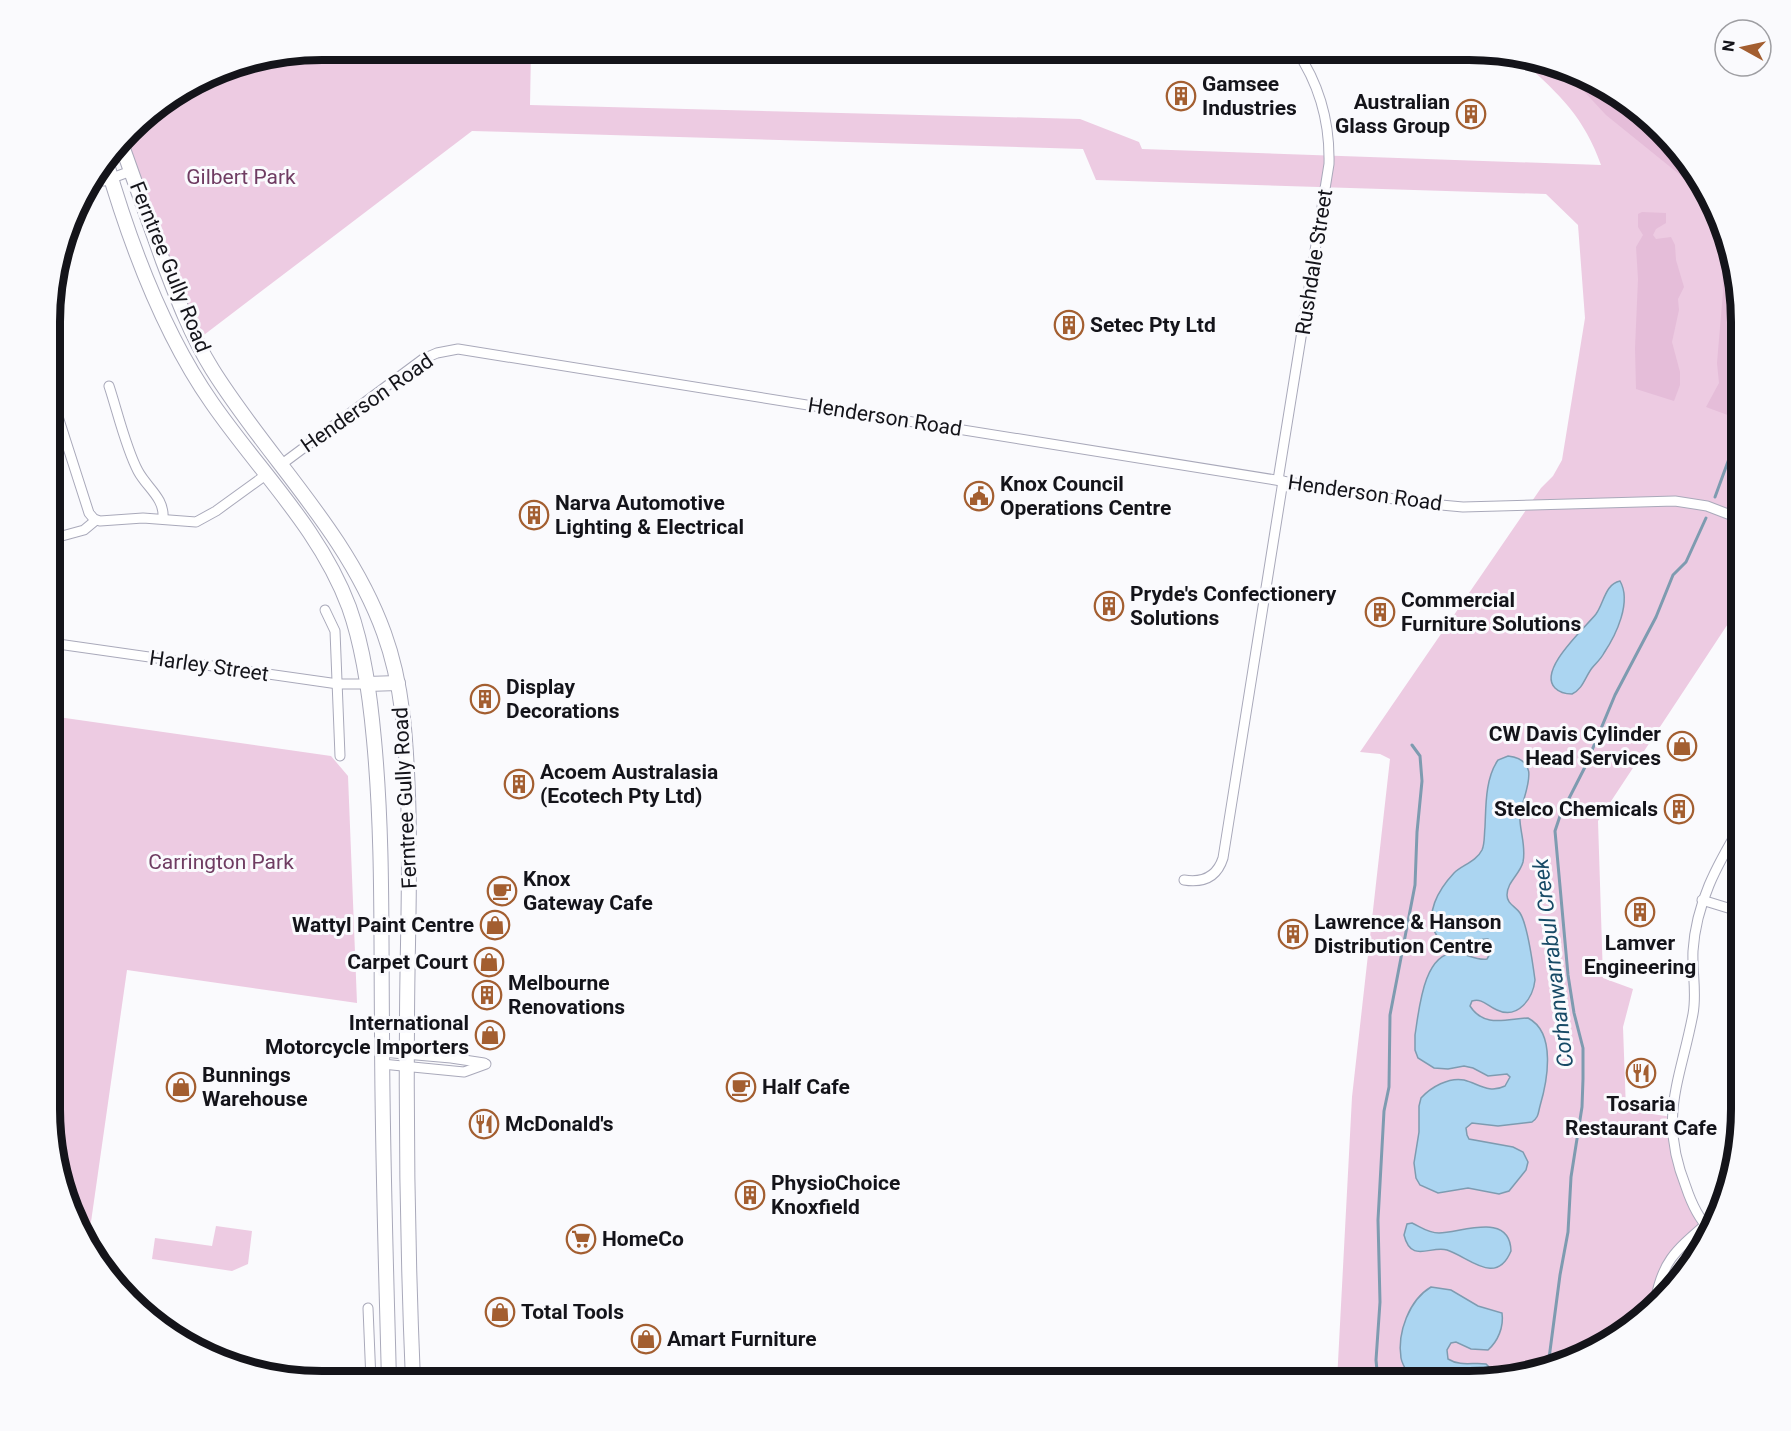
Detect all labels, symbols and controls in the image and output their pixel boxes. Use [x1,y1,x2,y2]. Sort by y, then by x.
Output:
north arrow [1713,18,1773,78]
text: N [1718,39,1739,53]
place label: Gamsee Industries [1202,72,1297,120]
building icon: Gamsee Industries [1165,80,1197,112]
place label: Australian Glass Group [1335,90,1450,138]
building icon: Australian Glass Group [1455,98,1487,130]
park label: Gilbert Park [186,165,296,189]
street label: Ferntree Gully Road [125,178,215,356]
street label: Rushdale Street [1291,187,1337,336]
building icon: Setec Pty Ltd [1053,309,1085,341]
place label: Setec Pty Ltd [1090,313,1216,337]
street label: Henderson Road [296,349,438,457]
street label: Henderson Road [806,393,964,441]
street label: Henderson Road [1286,470,1444,516]
place label: Knox Council Operations Centre [1000,472,1171,520]
public building icon: Knox Council Operations Centre [963,480,995,512]
place label: Narva Automotive Lighting & Electrical [555,491,744,539]
building icon: Narva Automotive Lighting & Electrical [518,499,550,531]
place label: Pryde's Confectionery Solutions [1130,582,1337,630]
place label: Commercial Furniture Solutions [1401,588,1581,636]
building icon: Pryde's Confectionery Solutions [1093,590,1125,622]
building icon: Commercial Furniture Solutions [1364,596,1396,628]
street label: Harley Street [148,646,270,686]
place label: Display Decorations [506,675,620,723]
building icon: Display Decorations [469,683,501,715]
street label: Ferntree Gully Road [388,707,422,889]
place label: CW Davis Cylinder Head Services [1489,722,1661,770]
shop icon: CW Davis Cylinder Head Services [1666,730,1698,762]
place label: Acoem Australasia (Ecotech Pty Ltd) [540,760,718,808]
building icon: Acoem Australasia (Ecotech Pty Ltd) [503,768,535,800]
building icon: Stelco Chemicals [1663,793,1695,825]
place label: Stelco Chemicals [1494,797,1658,821]
park label: Carrington Park [148,850,294,874]
water label: Corhanwarrabul Creek [1528,856,1578,1069]
place label: Knox Gateway Cafe [523,867,653,915]
cafe icon: Knox Gateway Cafe [486,875,518,907]
building icon: Lamver Engineering [1624,896,1656,928]
shop icon: Wattyl Paint Centre [479,909,511,941]
place label: Lawrence & Hanson Distribution Centre [1314,910,1501,958]
place label: Wattyl Paint Centre [292,913,474,937]
building icon: Lawrence & Hanson Distribution Centre [1277,918,1309,950]
place label: Lamver Engineering [1584,931,1696,979]
shop icon: Carpet Court [473,946,505,978]
place label: Carpet Court [347,950,468,974]
place label: Melbourne Renovations [508,971,625,1019]
building icon: Melbourne Renovations [471,979,503,1011]
place label: International Motorcycle Importers [265,1011,469,1059]
shop icon: International Motorcycle Importers [474,1019,506,1051]
restaurant icon: Tosaria Restaurant Cafe [1625,1057,1657,1089]
place label: Bunnings Warehouse [202,1063,308,1111]
shop icon: Bunnings Warehouse [165,1071,197,1103]
cafe icon: Half Cafe [725,1071,757,1103]
place label: Half Cafe [762,1075,850,1099]
place label: Tosaria Restaurant Cafe [1565,1092,1717,1140]
restaurant icon: McDonald's [468,1108,500,1140]
place label: McDonald's [505,1112,614,1136]
place label: PhysioChoice Knoxfield [771,1171,900,1219]
building icon: PhysioChoice Knoxfield [734,1179,766,1211]
supermarket icon: HomeCo [565,1223,597,1255]
place label: HomeCo [602,1227,684,1251]
shop icon: Total Tools [484,1296,516,1328]
place label: Total Tools [521,1300,624,1324]
shop icon: Amart Furniture [630,1323,662,1355]
place label: Amart Furniture [667,1327,817,1351]

